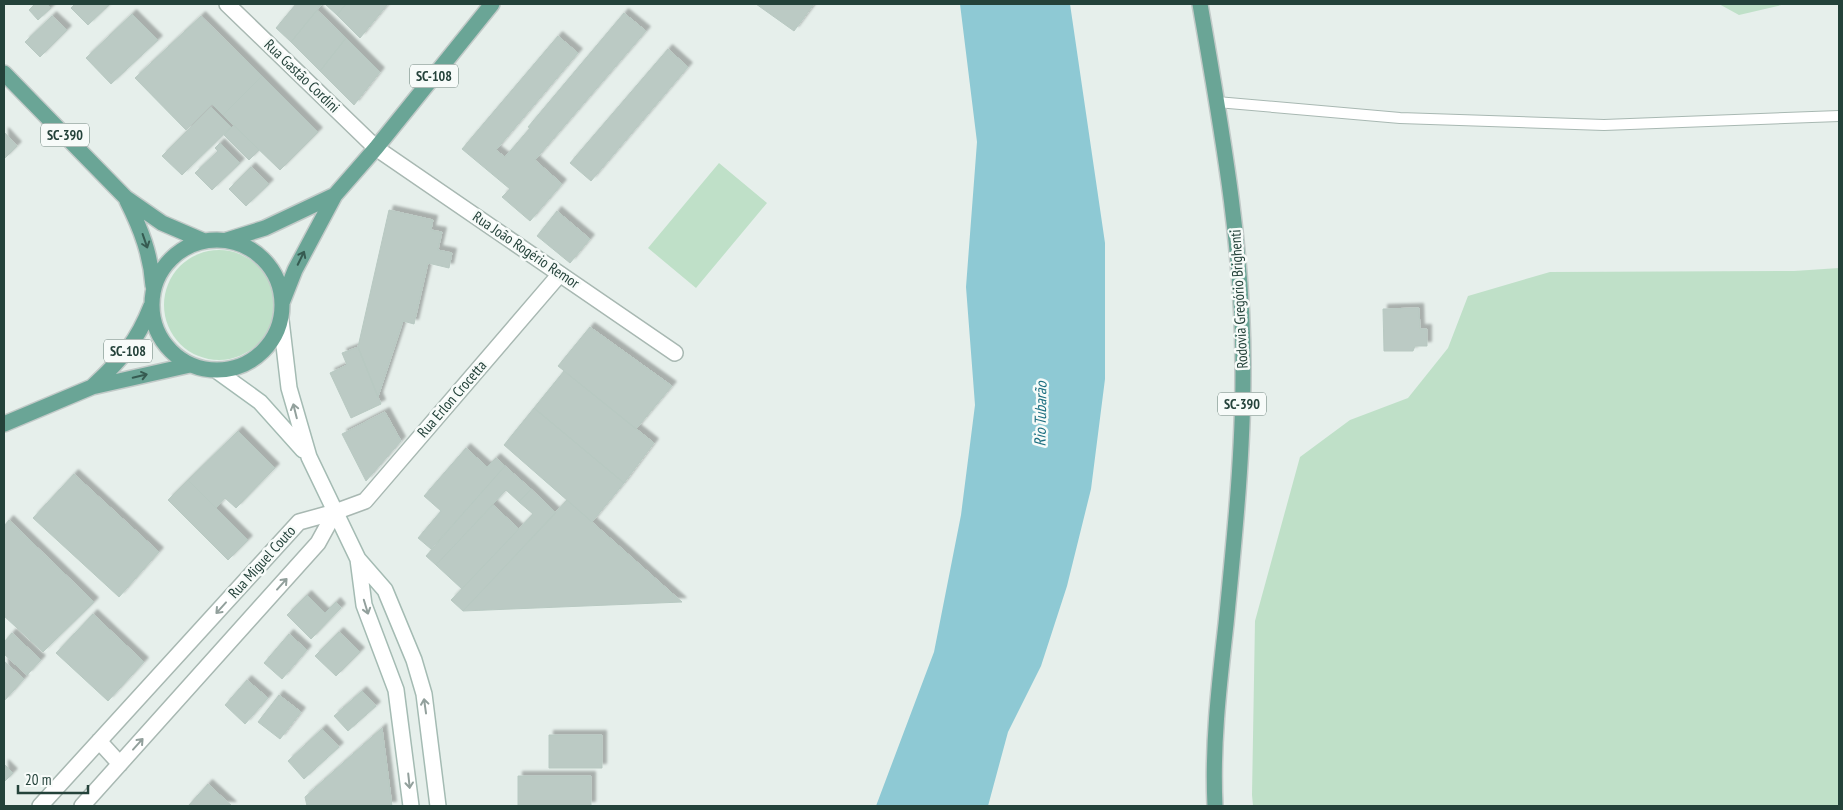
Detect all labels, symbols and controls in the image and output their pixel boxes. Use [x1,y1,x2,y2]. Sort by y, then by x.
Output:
street label: Rua Gastão Cordini [261,35,344,116]
road number: SC-108 [410,64,458,88]
road number: SC-390 [41,124,89,146]
street label: Rua João Rogério Remor [469,207,584,293]
street label: Rodovia Gregório Brighenti [1225,229,1252,369]
one-way arrow [141,233,150,249]
one-way arrow [297,251,306,266]
road number: SC-108 [104,340,152,362]
street label: Rua Erlon Crocetta [413,356,490,441]
one-way arrow [131,371,147,380]
water label: Rio Tubarão [1029,380,1051,447]
road number: SC-390 [1218,392,1266,416]
one-way arrow [290,403,299,419]
street label: Rua Miguel Couto [224,521,299,602]
one-way arrow [276,577,288,590]
one-way arrow [361,599,371,615]
one-way arrow [215,601,226,614]
one-way arrow [420,698,430,714]
one-way arrow [132,737,144,750]
scale bar [18,762,88,794]
text: 20 m [25,770,51,789]
one-way arrow [404,773,414,789]

